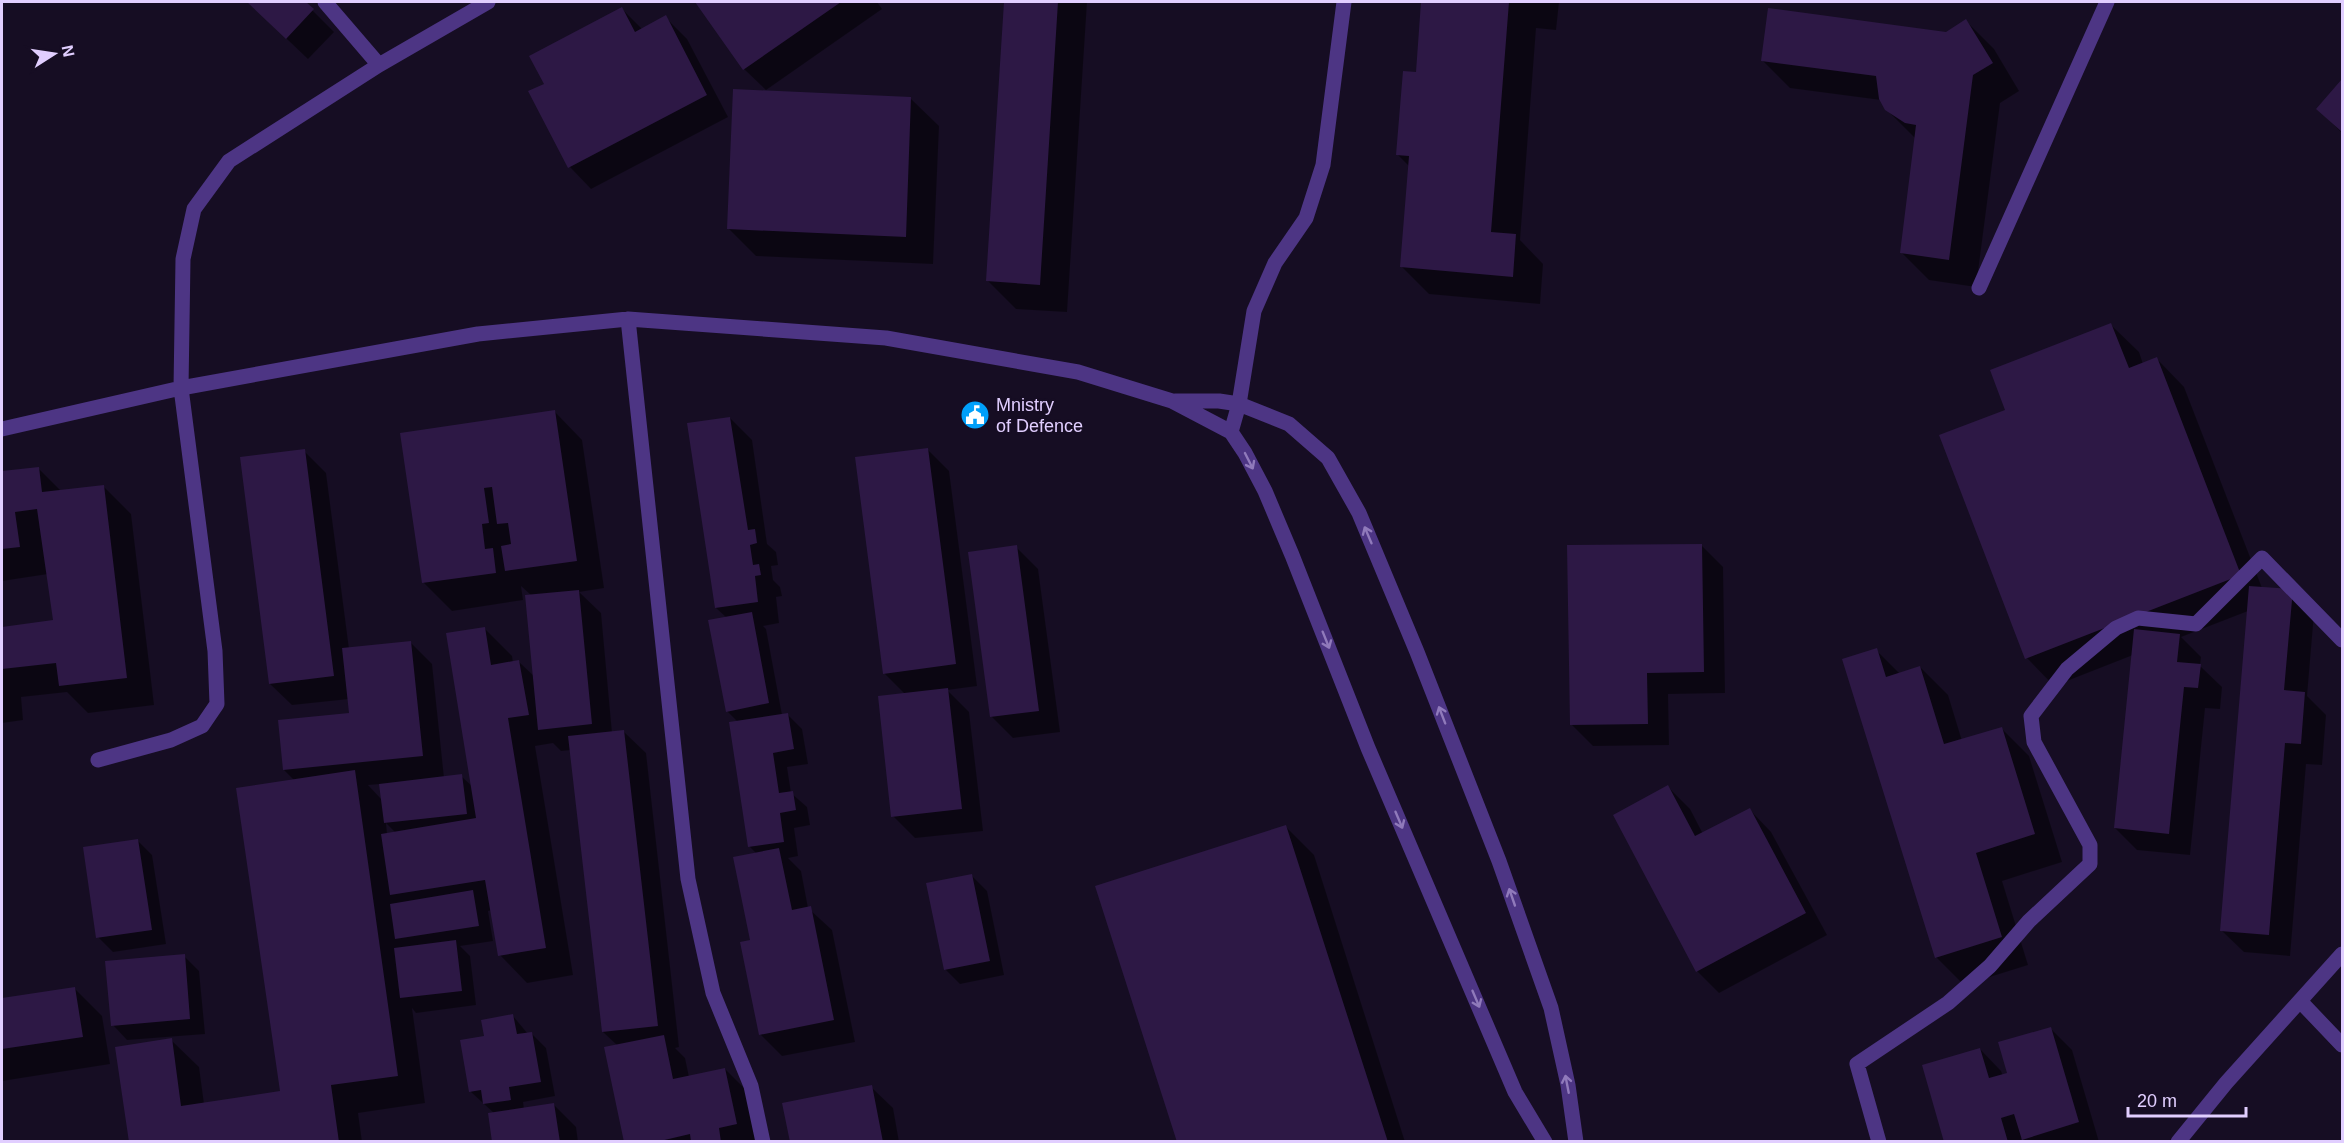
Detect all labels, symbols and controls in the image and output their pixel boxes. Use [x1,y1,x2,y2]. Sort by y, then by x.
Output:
north arrow [24,24,84,84]
text: N [59,44,78,58]
place label: Mnistry of Defence [996,395,1083,436]
public building icon: Mnistry of Defence [959,399,991,431]
one-way arrow [1244,451,1255,469]
one-way arrow [1362,526,1373,544]
one-way arrow [1321,630,1332,648]
one-way arrow [1436,706,1447,725]
one-way arrow [1394,811,1405,829]
one-way arrow [1505,888,1516,907]
one-way arrow [1471,990,1482,1008]
one-way arrow [1561,1074,1572,1094]
scale bar [2128,1080,2246,1118]
text: 20 m [2137,1091,2177,1111]

